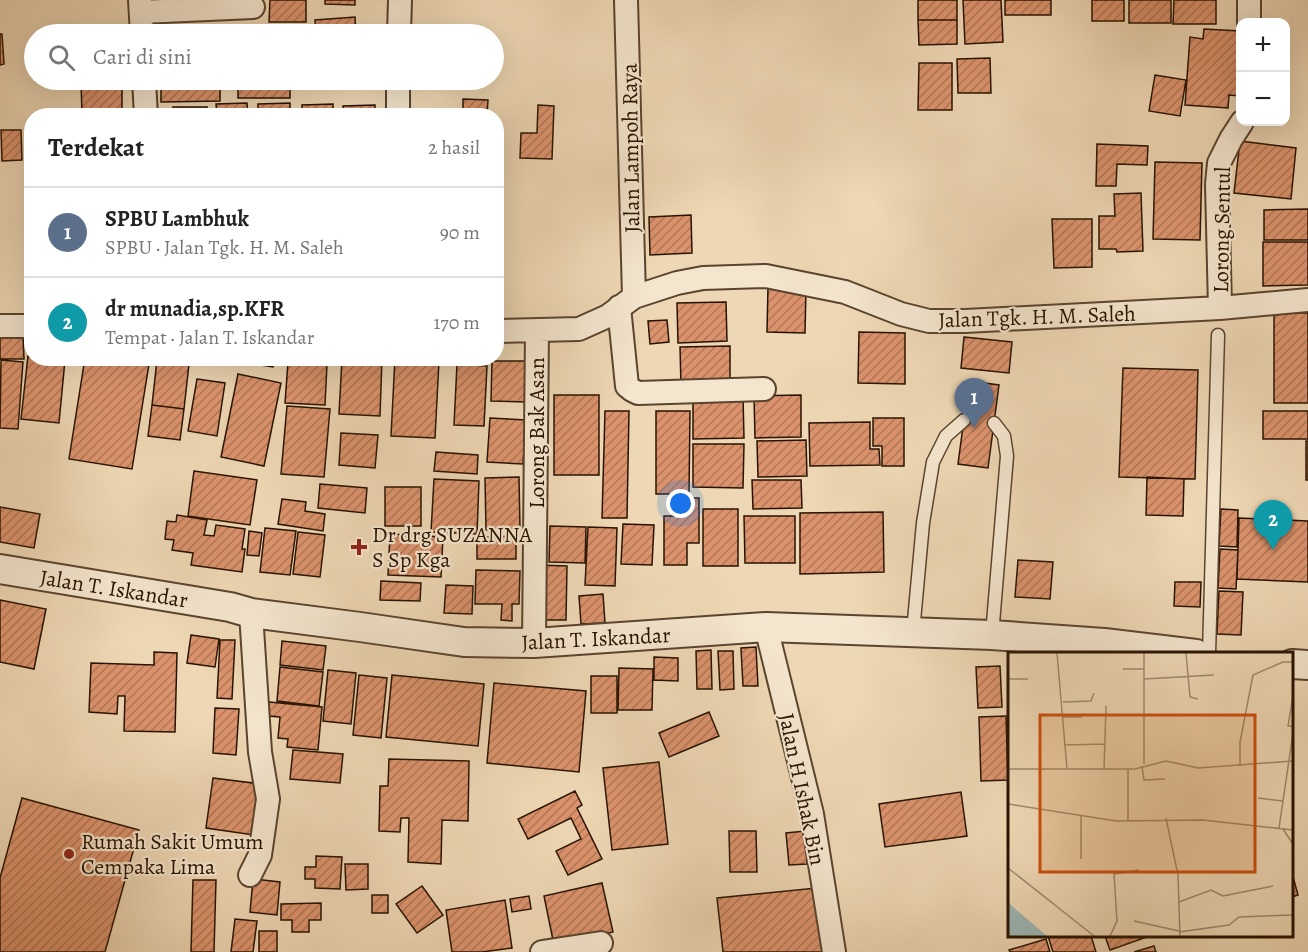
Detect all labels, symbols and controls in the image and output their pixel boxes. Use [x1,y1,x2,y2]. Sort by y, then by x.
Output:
map controls [1236,18,1290,126]
button: + [1236,18,1290,72]
search box [24,24,504,90]
icon: search [45,41,78,74]
text: Cari di sini [93,42,192,72]
street label: Jalan Lampoh Raya [615,62,647,233]
button: − [1236,72,1290,126]
text: Terdekat [48,130,144,165]
text: 2 hasil [428,134,480,161]
street label: Lorong Sentul [1206,167,1238,293]
text: SPBU Lambhuk [105,204,249,234]
text: 1 [64,219,71,246]
text: 90 m [440,219,480,246]
text: SPBU · Jalan Tgk. H. M. Saleh [105,234,344,261]
text: dr munadia,sp.KFR [105,294,284,324]
street label: Jalan Tgk. H. M. Saleh [938,299,1137,335]
text: 2 [63,309,72,336]
text: 170 m [434,309,480,336]
text: Tempat · Jalan T. Iskandar [105,324,314,351]
street label: Lorong Bak Asan [522,357,552,509]
pin: 1 [954,378,994,428]
your location [666,489,695,518]
pin: 2 [1254,500,1292,550]
place label: Dr drg SUZANNA S Sp Kga [372,520,533,575]
marker: Dr drg SUZANNA S Sp Kga [350,538,368,556]
street label: Jalan T. Iskandar [38,562,190,615]
street label: Jalan T. Iskandar [521,620,671,658]
inset map [1008,652,1293,937]
street label: Jalan H Ishak Bin [771,710,833,868]
place label: Rumah Sakit Umum Cempaka Lima [81,827,264,882]
marker: Rumah Sakit Umum Cempaka Lima [62,847,76,861]

